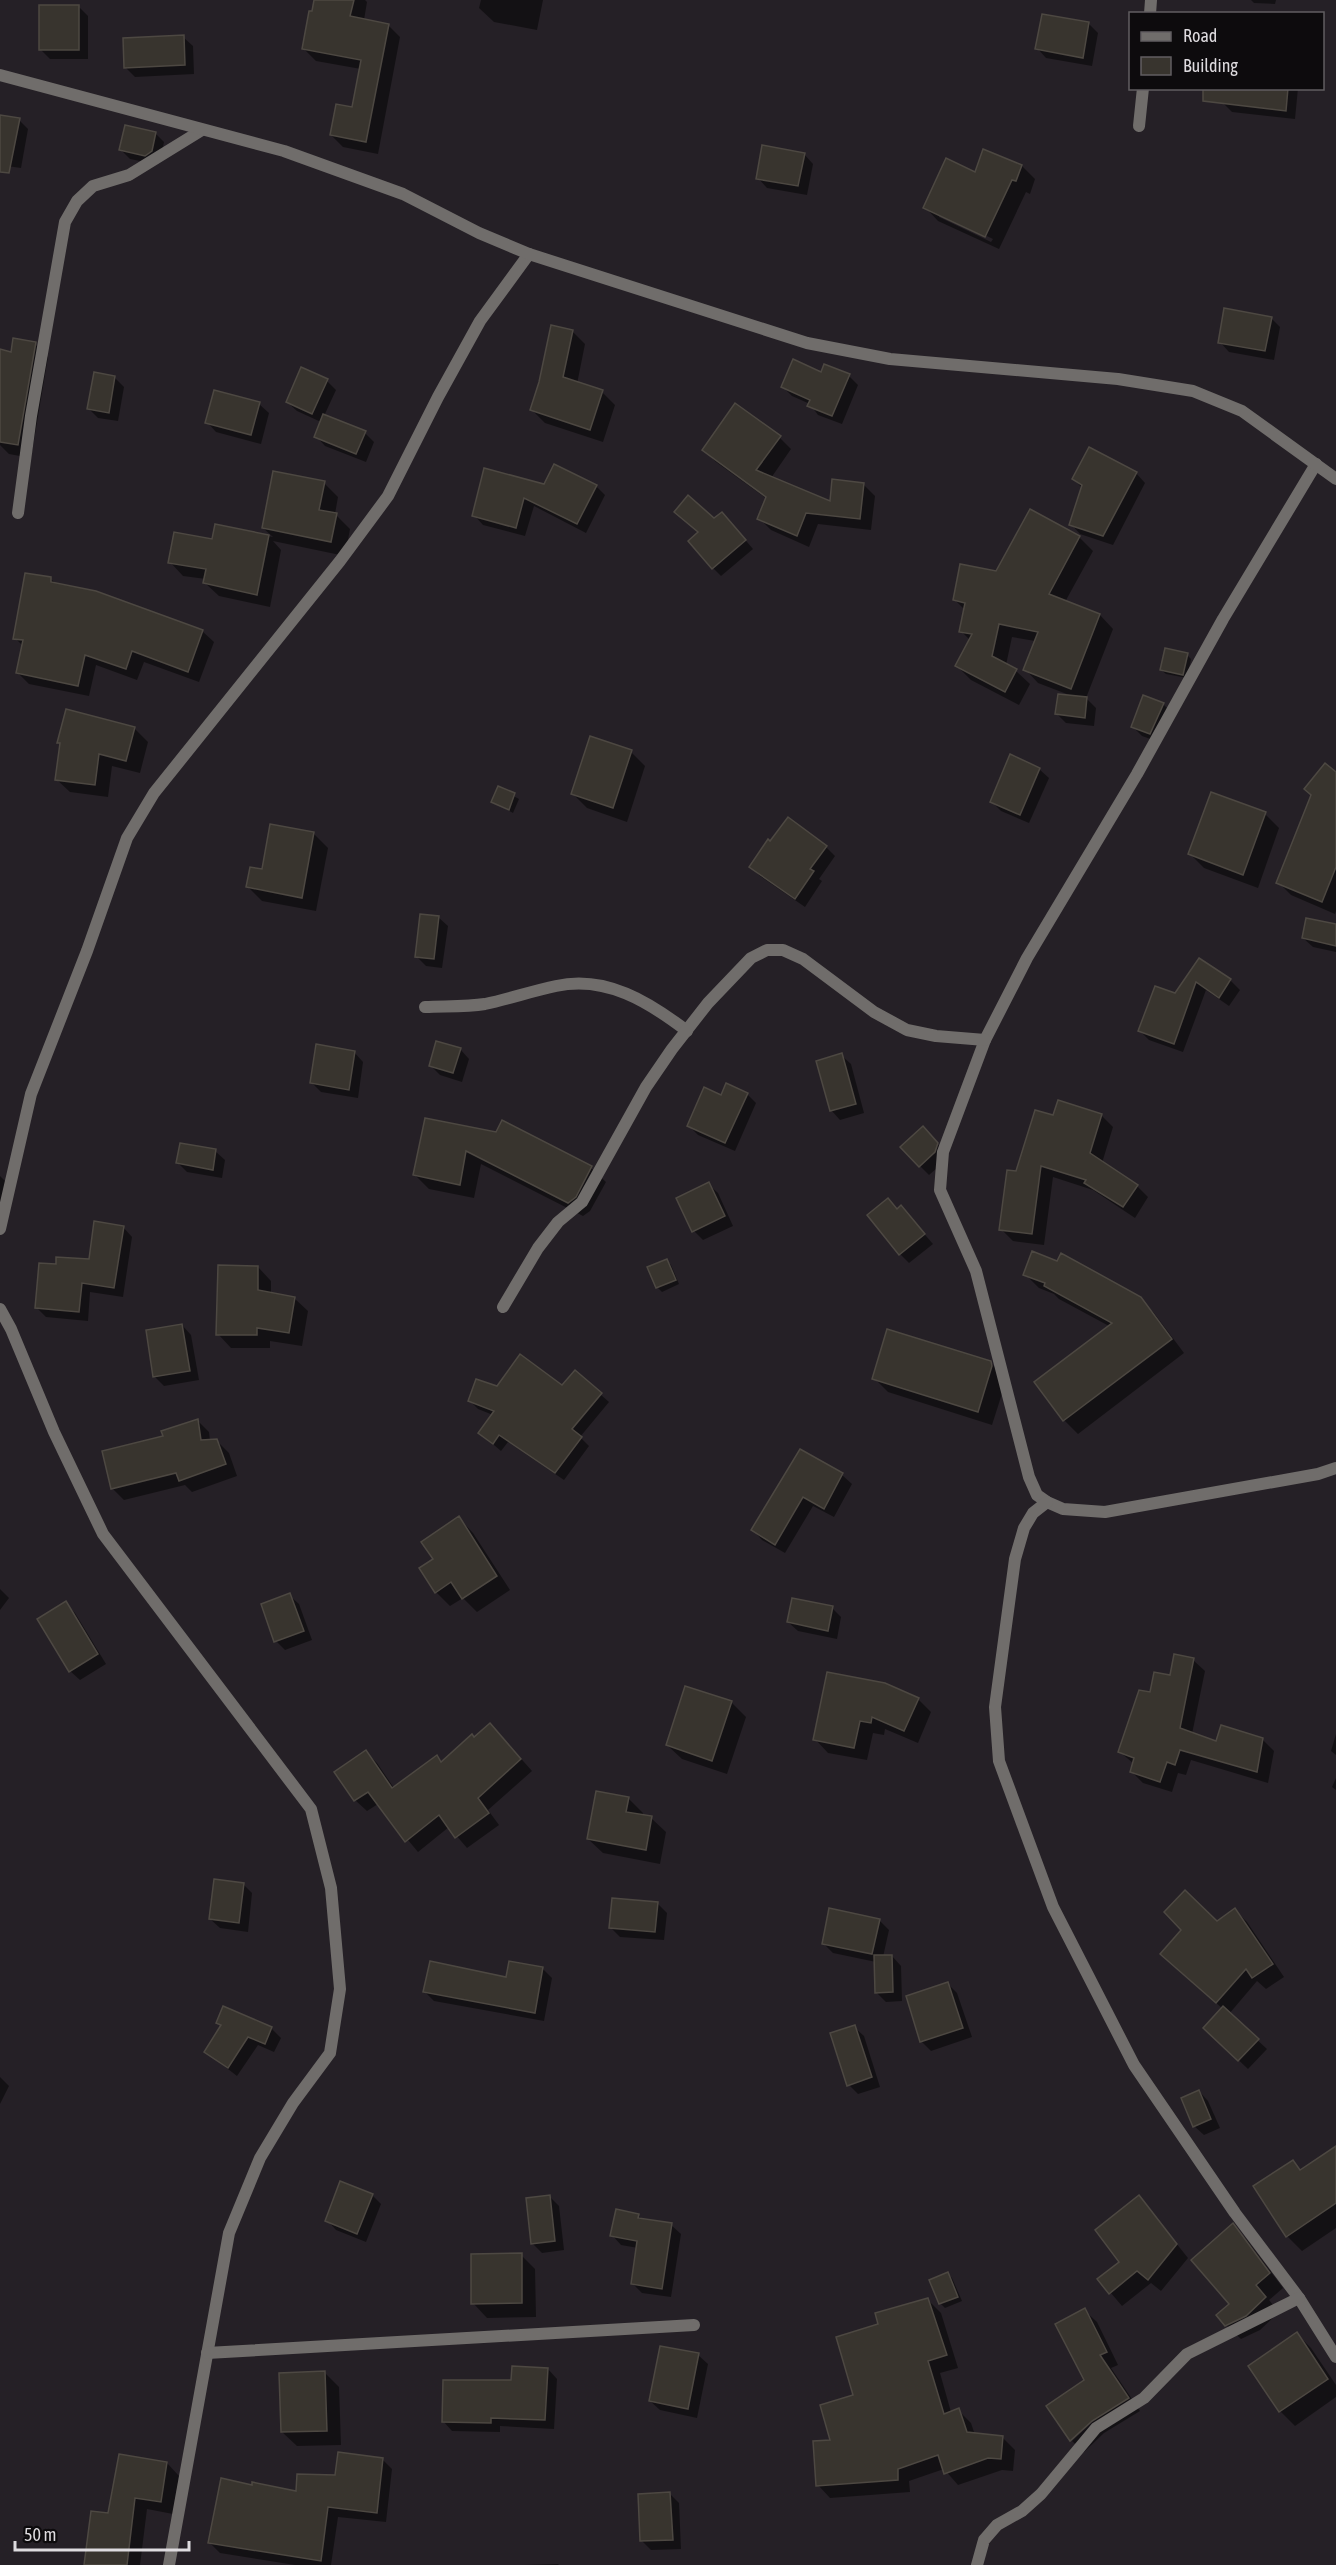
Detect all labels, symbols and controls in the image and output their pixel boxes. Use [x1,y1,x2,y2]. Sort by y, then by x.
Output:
legend [1129,12,1324,90]
text: Road [1183,25,1217,46]
text: Building [1183,55,1238,76]
scale bar [15,2514,189,2552]
text: 50 m [24,2524,56,2545]

